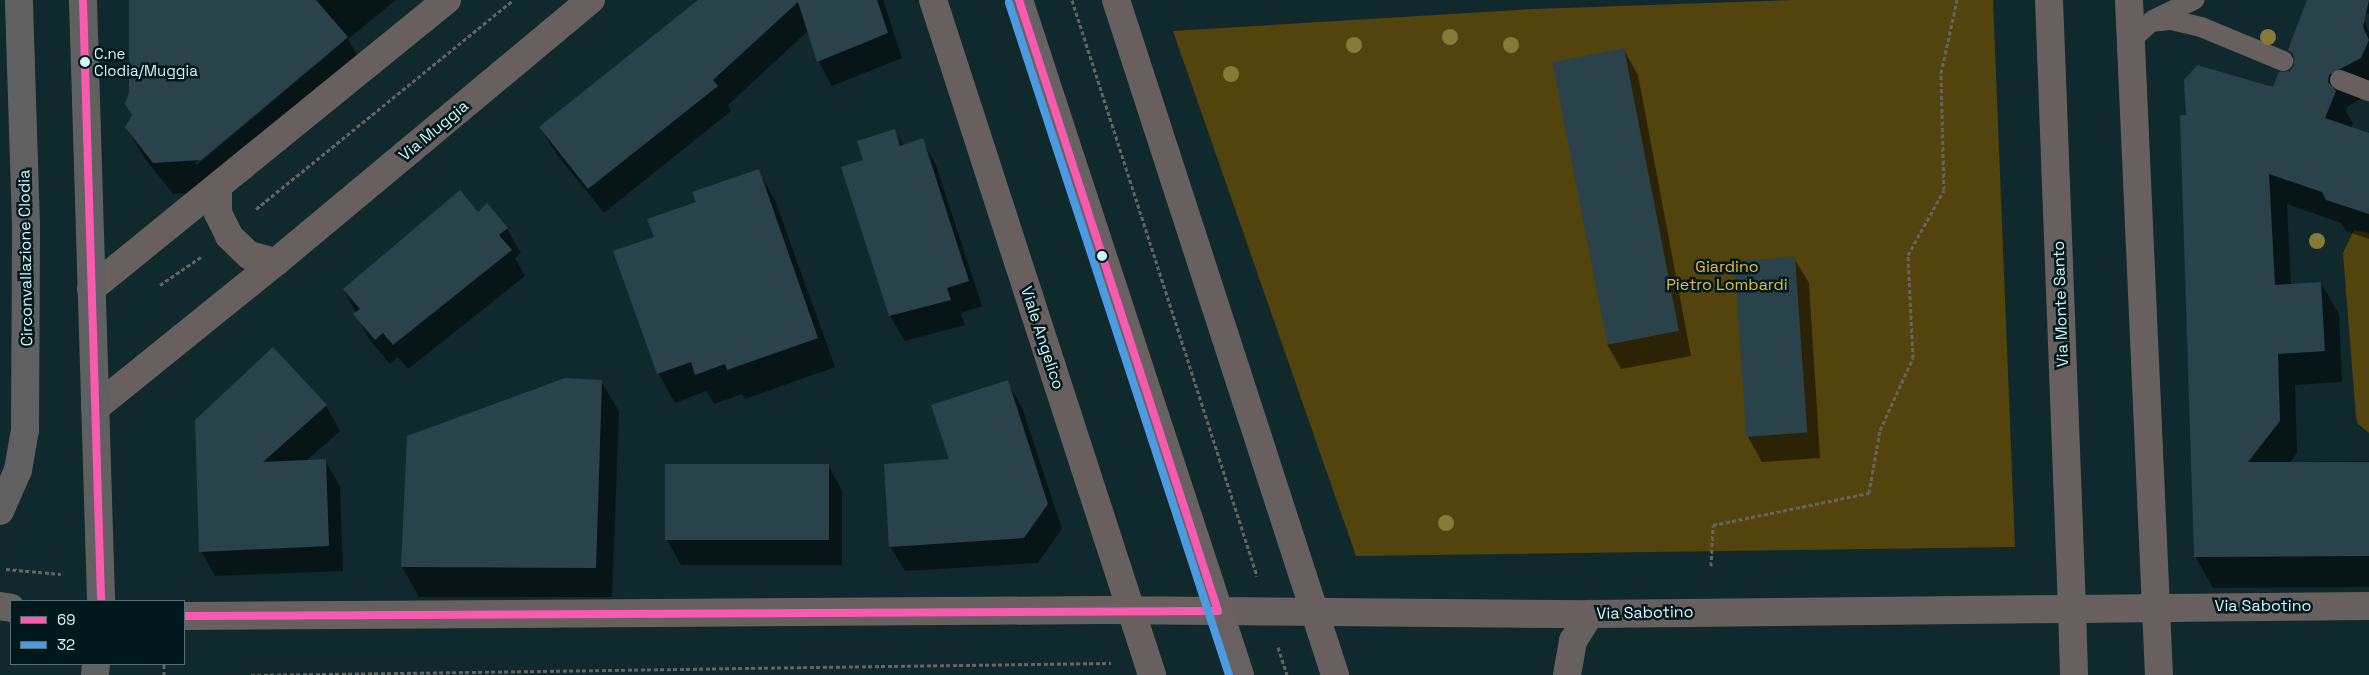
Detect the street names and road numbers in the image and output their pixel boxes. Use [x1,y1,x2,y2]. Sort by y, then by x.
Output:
street label: Via Muggia [395,97,473,165]
street label: Circonvallazione Clodia [15,170,37,346]
street label: Via Monte Santo [2049,240,2073,368]
street label: Viale Angelico [1016,284,1068,392]
street label: Via Sabotino [2215,596,2311,616]
street label: Via Sabotino [1596,603,1694,623]

